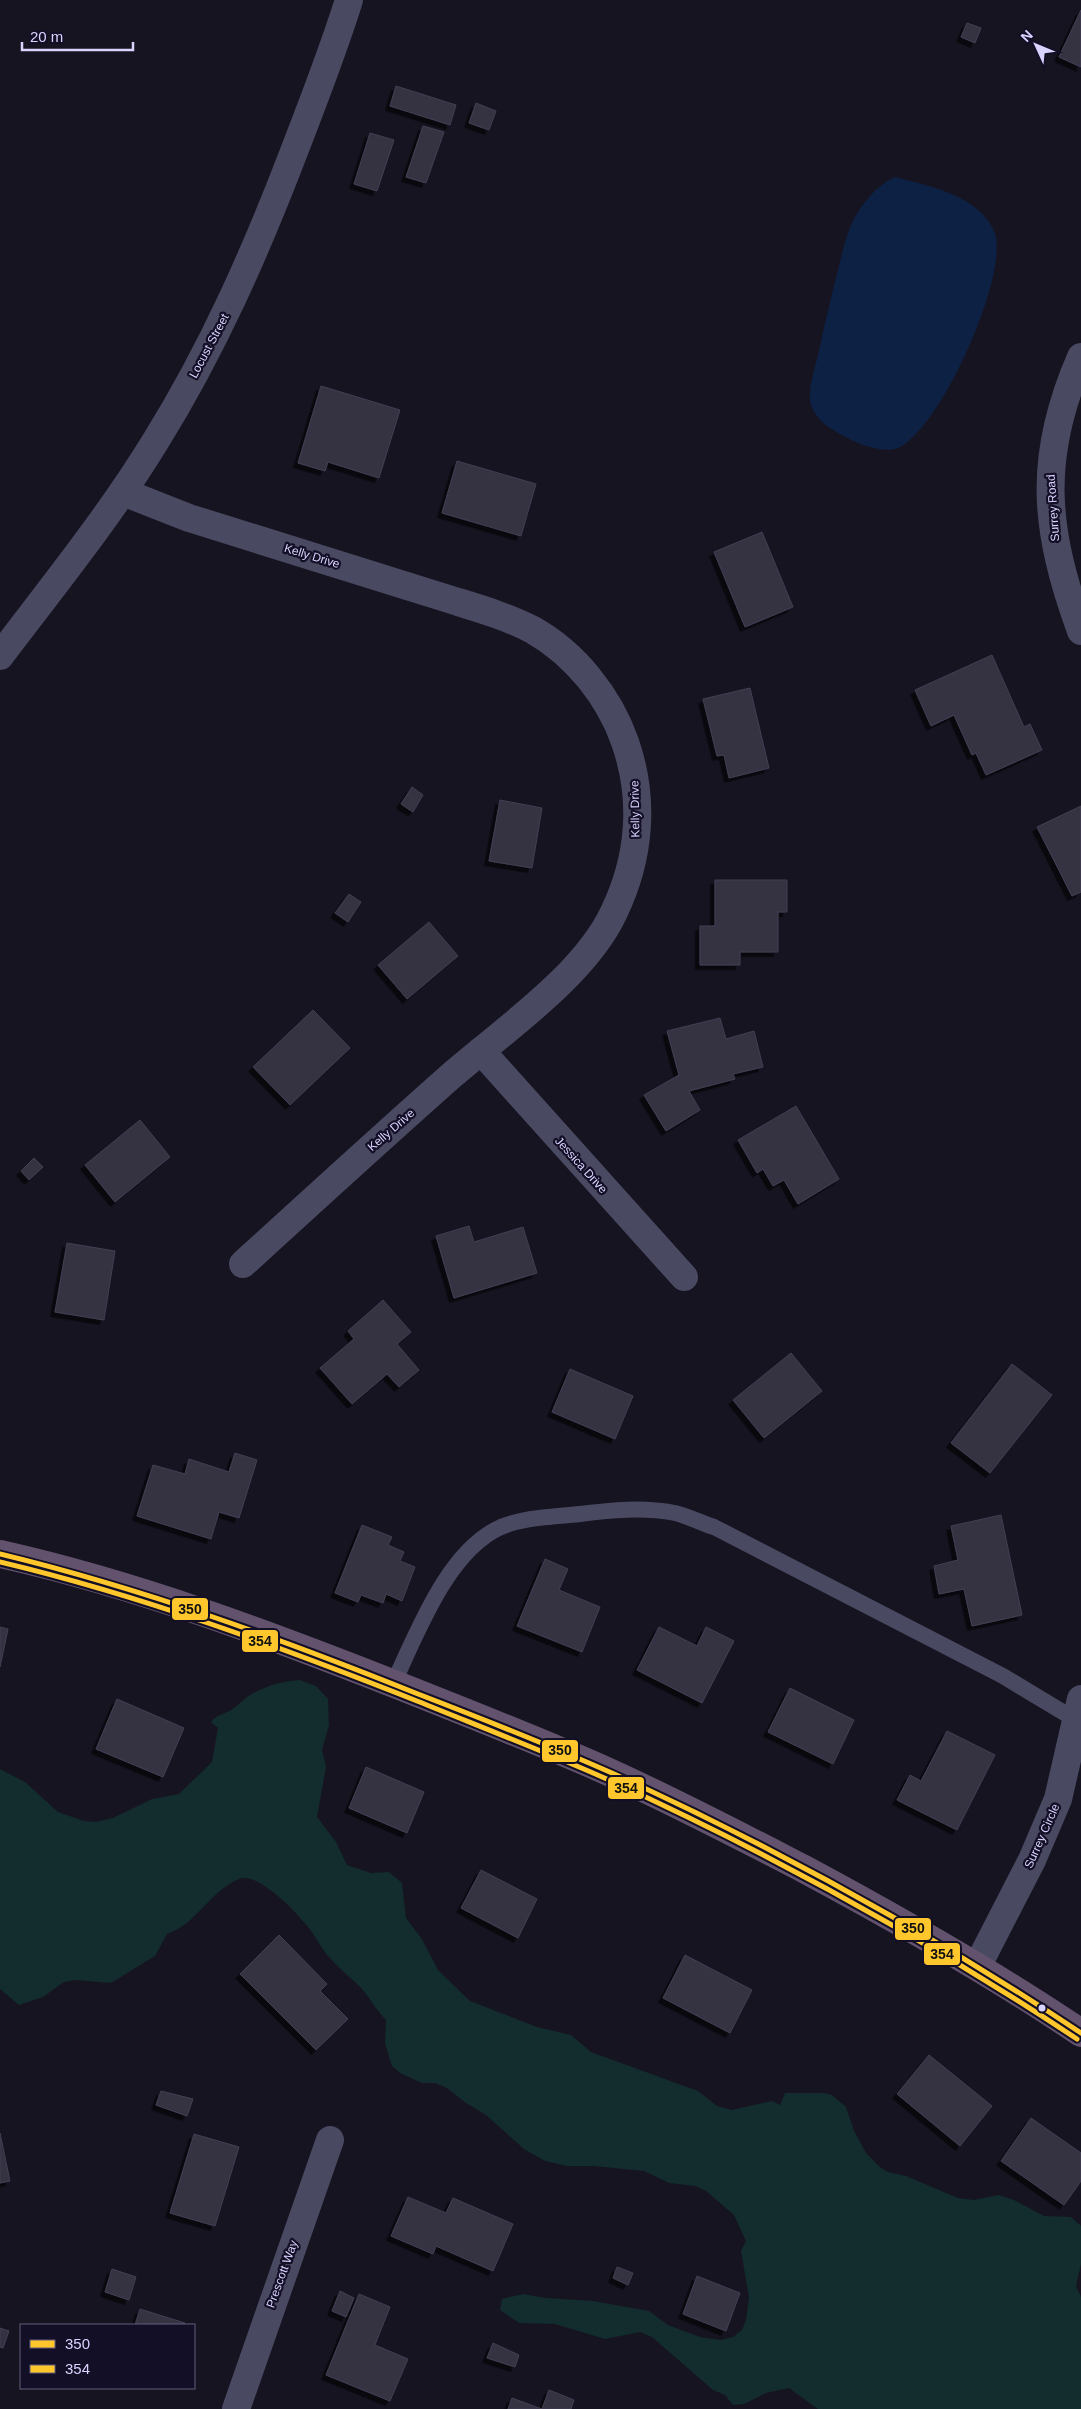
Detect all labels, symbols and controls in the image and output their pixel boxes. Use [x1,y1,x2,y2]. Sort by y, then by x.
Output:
scale bar [22,20,134,52]
north arrow [1011,20,1061,70]
text: N [1017,27,1036,45]
text: 20 m [30,28,63,45]
street label: Locust Street [186,311,232,381]
street label: Surrey Road [1044,474,1062,542]
street label: Kelly Drive [283,541,342,571]
street label: Kelly Drive [627,780,642,838]
street label: Kelly Drive [365,1106,417,1154]
street label: Jessica Drive [552,1134,610,1196]
line badge: 350 [171,1597,209,1621]
text: 350 [178,1601,202,1617]
line badge: 354 [241,1629,279,1653]
text: 354 [248,1633,272,1649]
line badge: 350 [541,1739,579,1763]
text: 350 [548,1742,572,1758]
line badge: 354 [607,1776,645,1800]
text: 354 [614,1780,638,1796]
street label: Surrey Circle [1021,1801,1063,1871]
line badge: 350 [894,1917,932,1941]
text: 350 [901,1920,925,1936]
line badge: 354 [923,1942,961,1966]
text: 354 [930,1946,954,1962]
unlabelled marker [1037,2003,1047,2013]
street label: Prescott Way [263,2238,301,2310]
legend [20,2324,195,2389]
text: 350 [65,2335,90,2352]
text: 354 [65,2360,90,2377]

